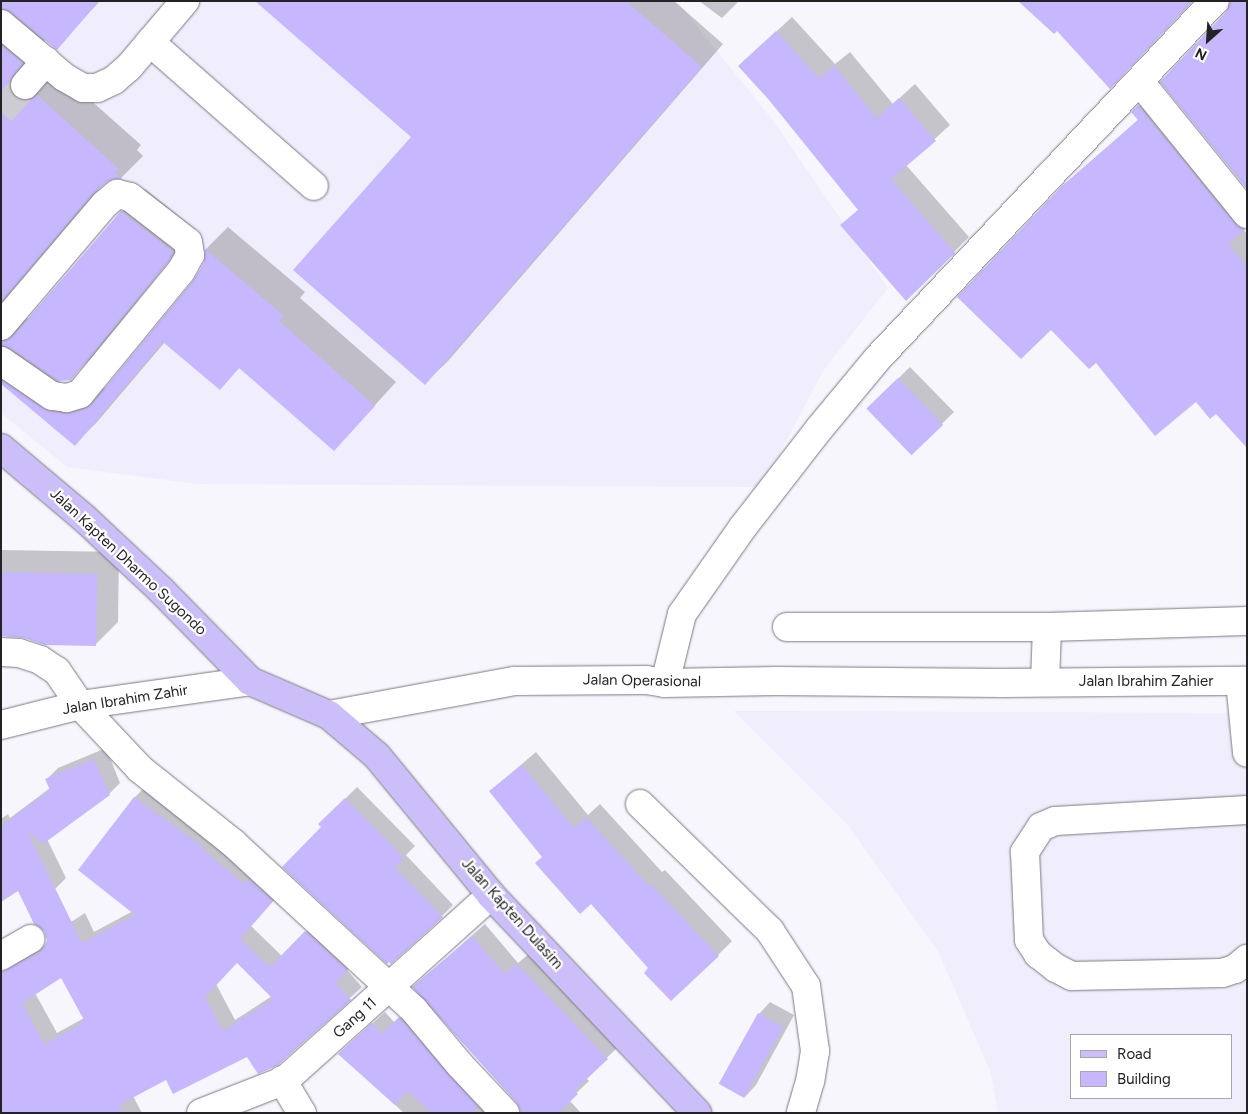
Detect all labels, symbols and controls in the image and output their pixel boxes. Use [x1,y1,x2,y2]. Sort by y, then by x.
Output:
north arrow [1183,15,1233,65]
text: N [1193,44,1210,64]
street label: Jalan Kapten Dharmo Sugondo [46,485,210,639]
street label: Jalan Operasional [583,671,701,691]
street label: Jalan Ibrahim Zahier [1079,673,1213,691]
street label: Jalan Ibrahim Zahir [61,681,189,719]
street label: Jalan Kapten Dulasim [458,855,566,973]
street label: Gang 11 [330,994,380,1042]
legend [1070,1034,1233,1099]
text: Road [1117,1045,1152,1063]
text: Building [1117,1070,1171,1088]

